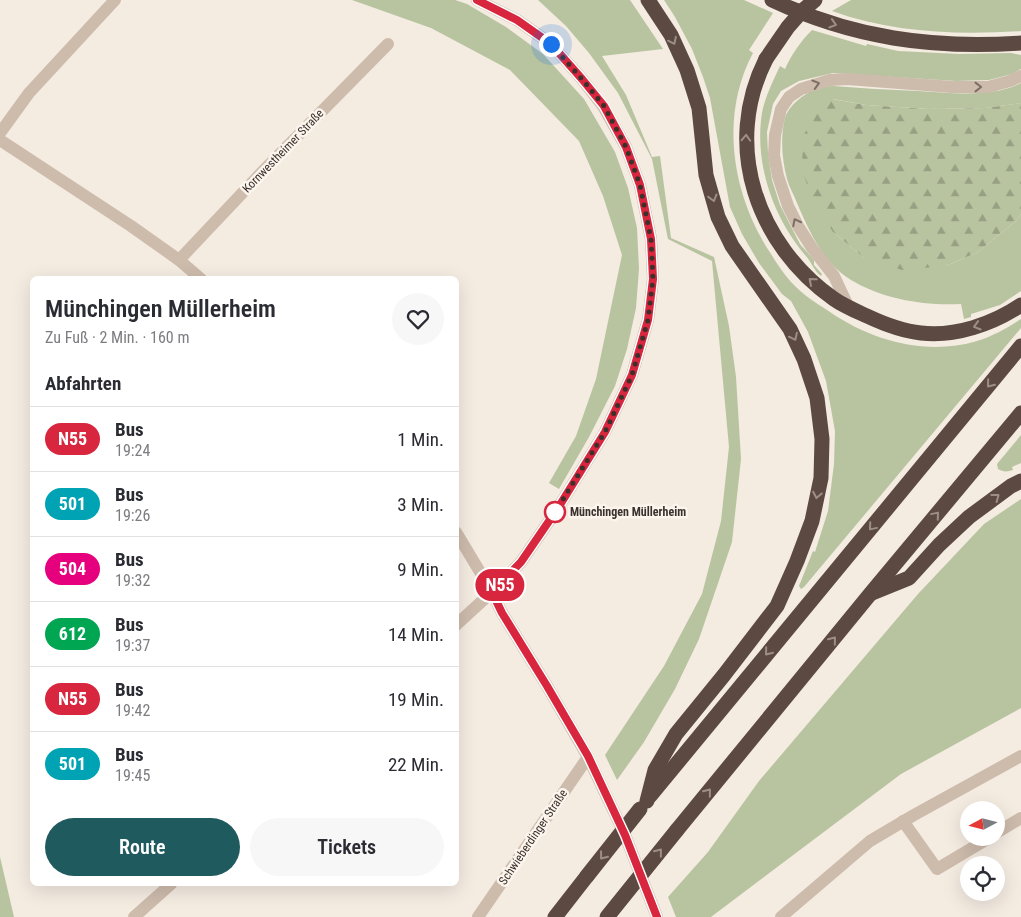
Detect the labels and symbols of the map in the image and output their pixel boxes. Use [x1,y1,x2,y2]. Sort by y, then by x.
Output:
one-way arrow [829,19,837,29]
your location [539,32,564,57]
one-way arrow [667,36,678,45]
one-way arrow [811,79,820,90]
one-way arrow [974,82,982,92]
street label: Kornwestheimer Straße [240,106,327,196]
one-way arrow [741,134,752,142]
one-way arrow [707,193,717,201]
one-way arrow [792,218,802,227]
one-way arrow [809,278,818,287]
one-way arrow [974,320,982,330]
one-way arrow [788,332,798,341]
one-way arrow [988,378,996,387]
one-way arrow [813,490,823,499]
one-way arrow [990,494,1000,503]
marker: Münchingen Müllerheim [544,501,566,523]
place label: Münchingen Müllerheim [570,505,686,519]
one-way arrow [930,512,939,521]
one-way arrow [870,521,878,530]
line badge: N55 [471,569,529,601]
one-way arrow [827,636,836,645]
one-way arrow [766,646,774,655]
street label: Schwieberdinger Straße [496,786,570,887]
one-way arrow [702,789,711,798]
north arrow [960,801,1005,846]
one-way arrow [654,849,662,858]
one-way arrow [600,850,608,859]

